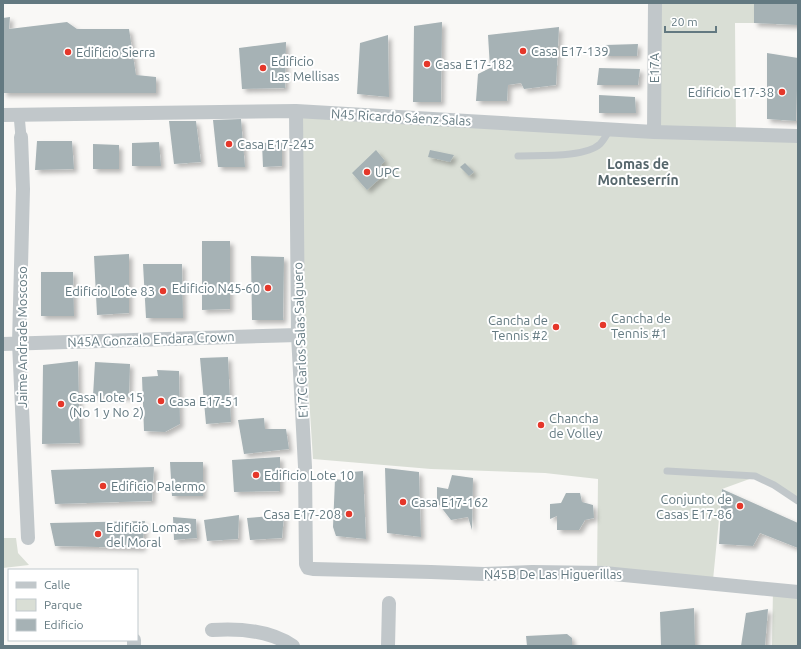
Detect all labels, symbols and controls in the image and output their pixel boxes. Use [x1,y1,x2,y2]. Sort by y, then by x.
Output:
scale bar [665,8,716,34]
text: 20 m [671,15,698,28]
place label: Casa E17-139 [531,44,609,58]
place label: Edificio Sierra [76,45,156,59]
marker: Casa E17-139 [518,46,528,56]
marker: Edificio Sierra [63,47,73,57]
street label: E17A [647,52,661,83]
place label: Edificio Las Mellisas [271,54,340,83]
place label: Casa E17-182 [435,57,513,71]
marker: Casa E17-182 [422,59,432,69]
marker: Edificio Las Mellisas [258,63,268,73]
place label: Edificio E17-38 [688,85,774,99]
marker: Edificio E17-38 [777,87,787,97]
street label: N45 Ricardo Sáenz Salas [331,106,472,128]
place label: Casa E17-245 [237,137,315,151]
marker: Casa E17-245 [224,139,234,149]
district label: Lomas de Monteserrín [597,156,679,188]
place label: UPC [375,165,400,179]
marker: UPC [362,167,372,177]
street label: E17C Carlos Salas Salguero [290,262,310,418]
street label: Jaime Andrade Moscoso [15,266,29,408]
place label: Edificio N45-60 [172,281,260,295]
marker: Edificio N45-60 [263,283,273,293]
place label: Edificio Lote 83 [65,284,155,298]
marker: Edificio Lote 83 [158,286,168,296]
place label: Cancha de Tennis #1 [611,311,671,340]
place label: Cancha de Tennis #2 [488,313,548,342]
marker: Cancha de Tennis #1 [598,320,608,330]
marker: Cancha de Tennis #2 [551,322,561,332]
street label: N45A Gonzalo Endara Crown [67,329,235,349]
place label: Casa Lote 15 (No 1 y No 2) [69,390,144,420]
place label: Casa E17-51 [169,394,239,408]
marker: Casa E17-51 [156,396,166,406]
marker: Casa Lote 15 (No 1 y No 2) [56,399,66,409]
place label: Chancha de Volley [549,411,602,440]
marker: Chancha de Volley [536,420,546,430]
place label: Edificio Lote 10 [264,468,354,482]
marker: Edificio Lote 10 [251,470,261,480]
place label: Edificio Palermo [111,479,206,493]
marker: Edificio Palermo [98,481,108,491]
place label: Conjunto de Casas E17-86 [656,492,732,521]
place label: Casa E17-162 [411,495,489,509]
marker: Casa E17-162 [398,497,408,507]
marker: Conjunto de Casas E17-86 [735,501,745,511]
place label: Casa E17-208 [263,507,341,521]
marker: Casa E17-208 [344,509,354,519]
place label: Edificio Lomas del Moral [106,520,190,549]
marker: Edificio Lomas del Moral [93,529,103,539]
street label: N45B De Las Higuerillas [484,567,622,581]
legend [8,569,138,641]
text: Calle [44,578,70,591]
text: Parque [44,598,82,611]
text: Edificio [44,618,84,631]

